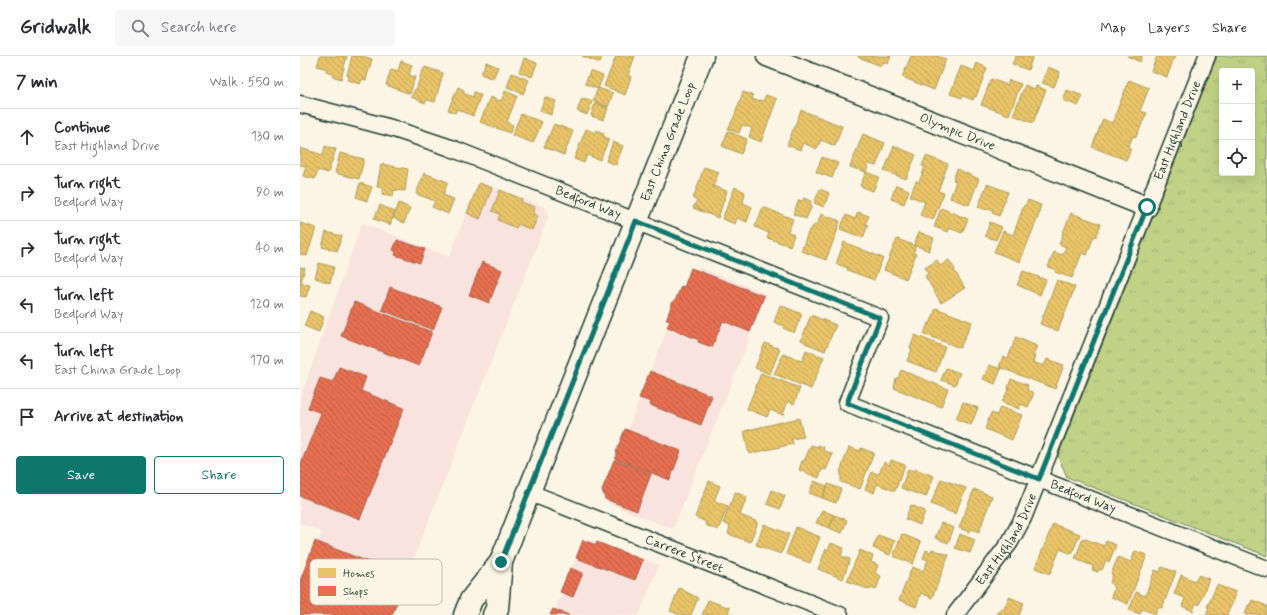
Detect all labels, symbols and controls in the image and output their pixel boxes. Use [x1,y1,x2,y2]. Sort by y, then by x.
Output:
search box [115,10,395,46]
text: Gridwalk [20,15,91,40]
icon: search [129,17,151,39]
text: Search here [161,18,237,38]
text: Map [1100,19,1126,37]
text: Layers [1148,19,1190,37]
text: Share [1212,19,1247,37]
map controls [1219,68,1255,176]
button: + [1219,68,1255,104]
text: 7 min [16,71,58,93]
text: Walk · 550 m [210,74,284,91]
street label: East Highland Drive [1150,78,1205,183]
street label: East China Grade Loop [637,79,699,204]
button: − [1219,104,1255,140]
street label: Olympic Drive [917,109,998,154]
text: Continue [54,118,110,138]
icon: ahead [16,126,38,148]
text: 130 m [251,128,284,145]
text: East Highland Drive [54,138,160,155]
button: locate [1219,140,1255,176]
text: Turn right [54,174,121,194]
icon: right [16,182,38,204]
street label: Bedford Way [553,182,624,223]
text: 90 m [256,184,284,201]
text: Bedford Way [54,194,123,211]
route start [1138,198,1156,216]
text: Turn right [54,230,121,250]
icon: right [16,238,38,260]
text: 40 m [255,240,284,257]
text: Bedford Way [54,250,123,267]
text: Turn left [54,286,114,306]
icon: left [16,294,38,316]
text: 120 m [250,296,284,313]
text: Bedford Way [54,306,123,323]
text: Turn left [54,342,114,362]
icon: left [16,350,38,372]
text: 170 m [250,352,284,369]
text: East China Grade Loop [54,362,181,379]
icon: arrive [16,406,38,428]
text: Arrive at destination [54,407,183,427]
button: Save [16,456,146,494]
button: Share [154,456,284,494]
street label: Bedford Way [1048,476,1119,517]
street label: East Highland Drive [972,490,1041,589]
street label: Carrere Street [643,531,726,577]
route end [492,553,510,571]
legend [310,559,442,605]
text: Homes [343,567,375,581]
text: Shops [343,585,368,599]

